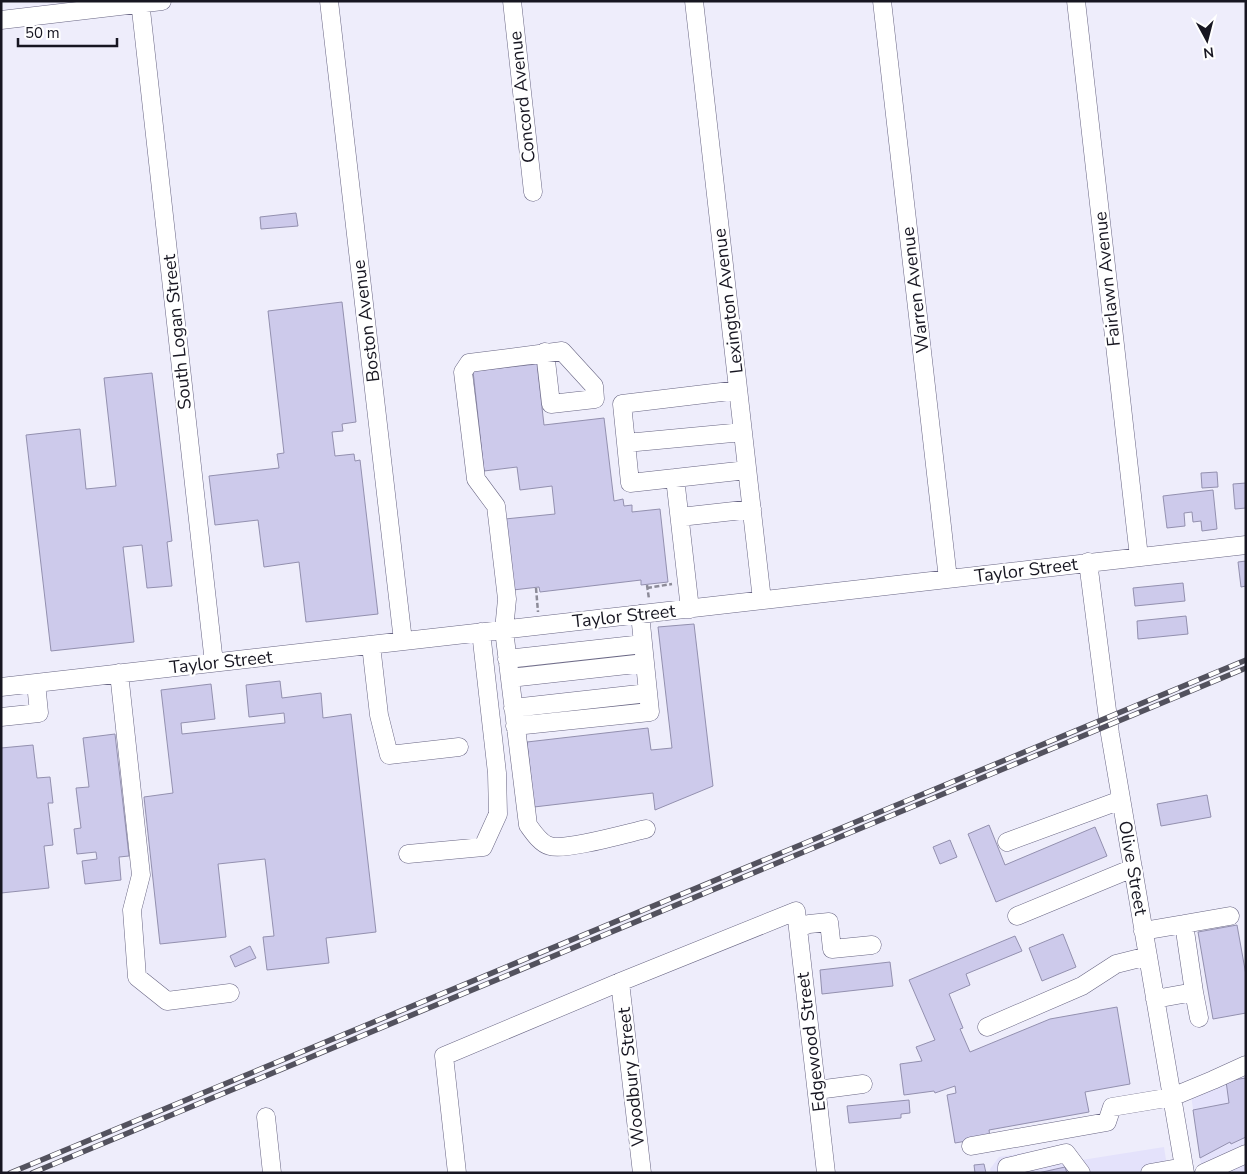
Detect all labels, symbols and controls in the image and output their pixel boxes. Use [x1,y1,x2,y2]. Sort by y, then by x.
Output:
scale bar [18,15,116,47]
north arrow [1182,15,1232,65]
text: 50 m [25,23,60,43]
street label: Concord Avenue [503,30,541,164]
text: N [1202,42,1215,62]
street label: Fairlawn Avenue [1088,210,1126,348]
street label: Warren Avenue [895,226,935,354]
street label: Lexington Avenue [707,227,749,375]
street label: South Logan Street [157,252,197,411]
street label: Boston Avenue [347,258,385,384]
street label: Taylor Street [973,552,1080,588]
street label: Taylor Street [571,599,677,633]
street label: Taylor Street [168,645,274,679]
street label: Olive Street [1113,819,1153,918]
street label: Edgewood Street [790,970,831,1113]
street label: Woodbury Street [612,1006,650,1148]

